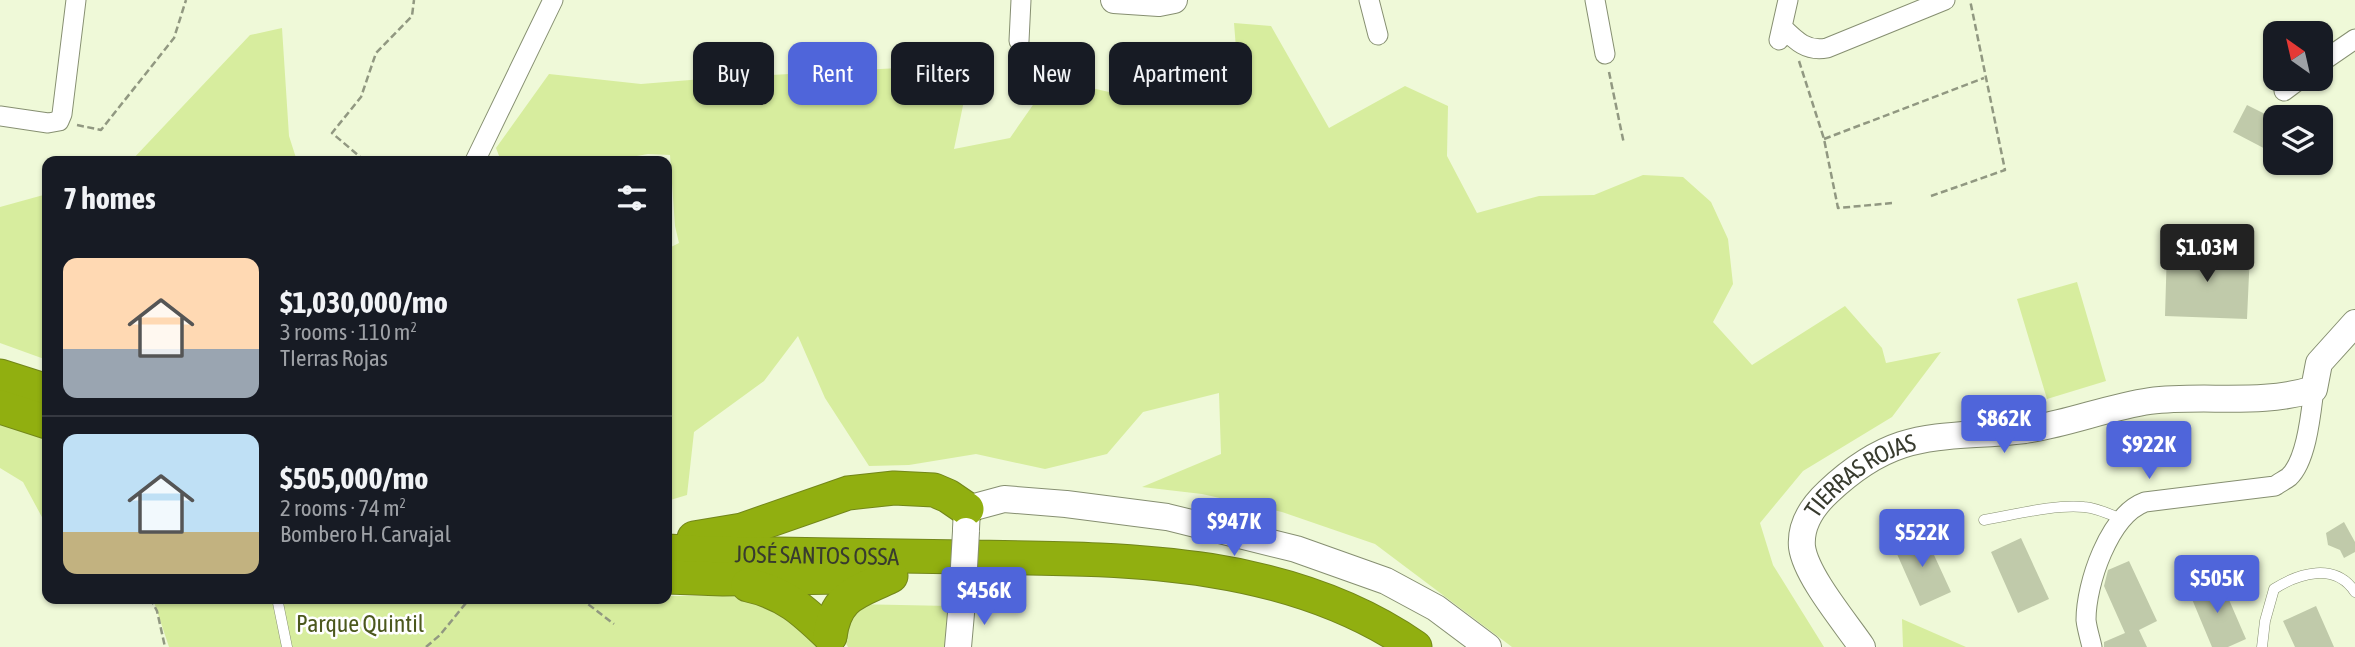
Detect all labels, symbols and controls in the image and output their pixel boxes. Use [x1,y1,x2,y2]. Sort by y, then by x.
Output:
north arrow [2263,21,2333,91]
map controls [2263,21,2333,175]
chip: Buy [693,42,774,105]
chip: Rent [788,42,877,105]
chip: Filters [891,42,994,105]
chip: New [1008,42,1095,105]
chip: Apartment [1109,42,1252,105]
button: layers [2263,105,2333,175]
icon: filters [613,179,651,217]
text: 7 homes [63,181,156,215]
pin: $1.03M [2150,224,2264,284]
text: $1.03M [2176,234,2238,260]
text: $1,030,000/mo [280,285,448,319]
icon: home [119,286,203,370]
text: 3 rooms · 110 m² [280,319,417,345]
text: TIerras Rojas [280,345,388,371]
pin: $862K [1955,396,2053,455]
text: $862K [1977,405,2031,431]
pin: $922K [2100,421,2198,481]
street label: TIERRAS ROJAS [1798,428,1918,522]
text: $922K [2122,431,2176,457]
text: $505,000/mo [280,461,428,495]
icon: home [119,462,203,546]
text: 2 rooms · 74 m² [280,495,406,521]
pin: $947K [1185,498,1283,558]
text: $947K [1207,508,1261,534]
pin: $522K [1873,510,1971,569]
text: $522K [1895,519,1949,545]
text: Bombero H. Carvajal [280,521,451,547]
street label: JOSÉ SANTOS OSSA [734,540,900,570]
pin: $505K [2168,556,2266,615]
text: $505K [2190,565,2244,591]
pin: $456K [935,568,1033,627]
text: $456K [957,577,1011,603]
park label: Parque Quintil [296,610,425,637]

